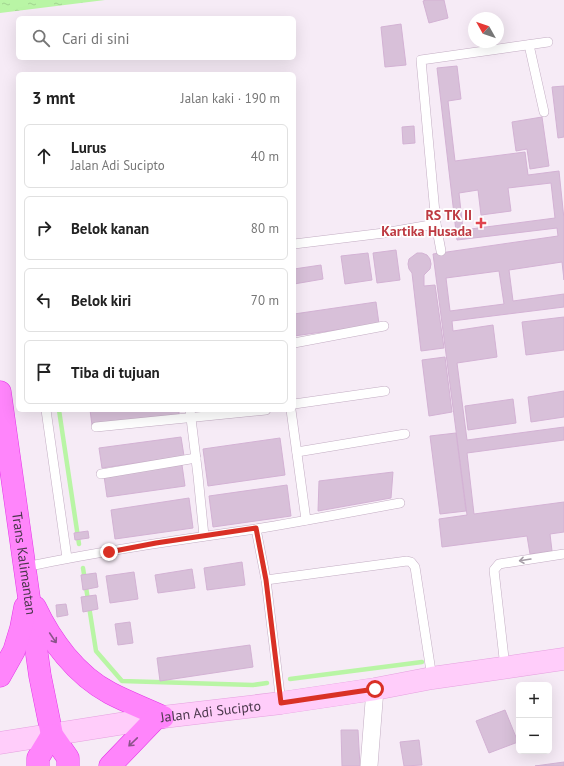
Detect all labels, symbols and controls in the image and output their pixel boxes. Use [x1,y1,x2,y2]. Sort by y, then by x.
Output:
north arrow [468,12,504,48]
search box [16,16,296,60]
icon: search [30,27,52,49]
text: Cari di sini [62,29,130,48]
text: 3 mnt [32,87,75,109]
text: Jalan kaki · 190 m [181,90,280,107]
text: Lurus [71,138,106,157]
icon: ahead [33,145,55,167]
text: 40 m [251,148,279,165]
text: Jalan Adi Sucipto [71,157,165,174]
place label: RS TK II Kartika Husada [381,206,472,240]
icon: right [33,217,55,239]
marker: RS TK II Kartika Husada [475,217,487,229]
text: Belok kanan [71,219,149,238]
text: 80 m [251,220,279,237]
icon: left [33,289,55,311]
text: Belok kiri [71,291,131,310]
text: 70 m [251,292,279,309]
icon: arrive [33,361,55,383]
text: Tiba di tujuan [71,363,160,382]
street label: Trans Kalimantan [8,511,40,616]
route end [100,543,118,561]
one-way arrow [519,556,532,564]
one-way arrow [49,632,57,644]
route start [366,680,384,698]
map controls [516,682,552,754]
button: + [516,682,552,718]
street label: Jalan Adi Sucipto [158,696,262,726]
button: − [516,718,552,754]
one-way arrow [128,737,138,747]

